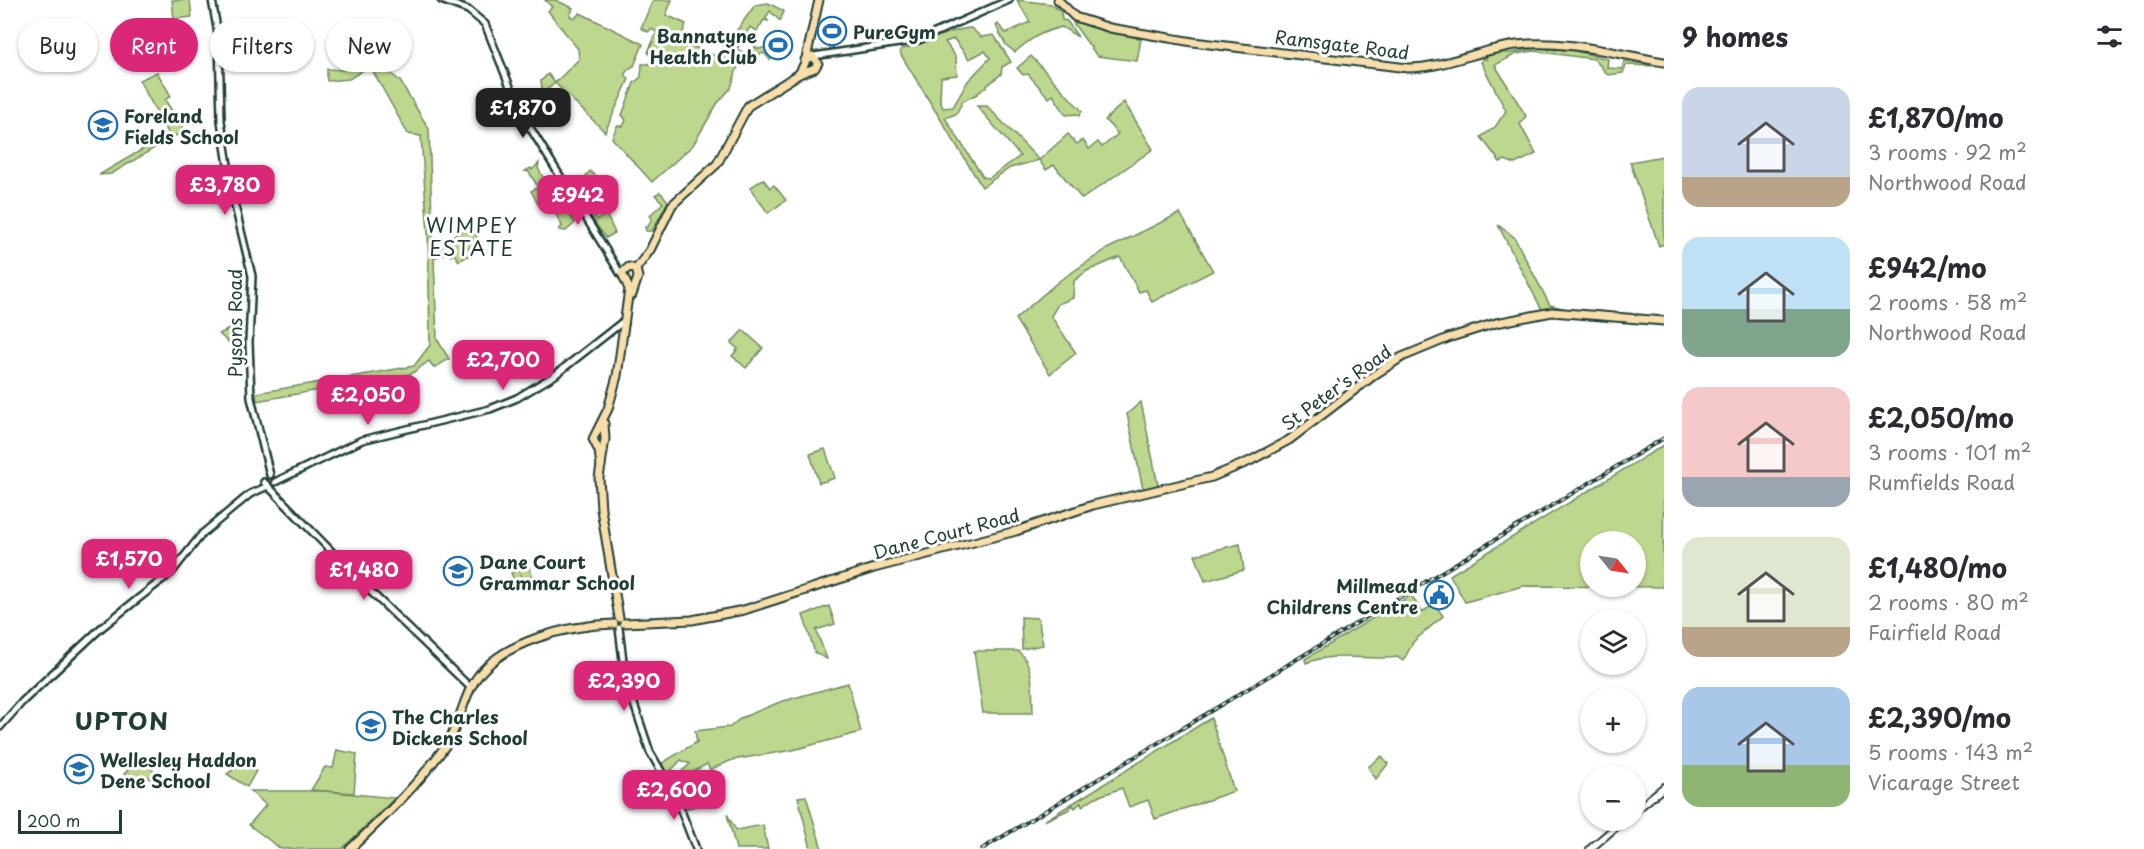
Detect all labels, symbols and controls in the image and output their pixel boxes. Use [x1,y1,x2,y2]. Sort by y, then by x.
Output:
sports icon: PureGym [816,15,848,47]
text: 9 homes [1682,17,1788,56]
chip: Buy [18,18,98,72]
chip: Rent [110,18,198,72]
chip: Filters [210,18,314,72]
chip: New [326,18,412,72]
place label: PureGym [853,18,936,45]
icon: filters [2093,20,2126,53]
place label: Bannatyne Health Club [650,22,757,70]
street label: Ramsgate Road [1273,22,1411,66]
sports icon: Bannatyne Health Club [762,29,794,61]
pin: £1,870 [474,88,572,139]
text: £1,870 [490,92,556,122]
text: £1,870/mo [1868,98,2003,137]
place label: Foreland Fields School [124,102,239,150]
school or university icon: Foreland Fields School [87,109,119,141]
icon: home [1730,111,1802,183]
text: 3 rooms · 92 m² [1868,137,2027,167]
pin: £3,780 [176,165,274,216]
text: Northwood Road [1868,167,2027,197]
text: £3,780 [190,169,260,199]
pin: £942 [542,175,614,226]
text: £942 [551,179,605,209]
district label: WIMPEY ESTATE [426,210,518,263]
text: £942/mo [1868,248,1986,287]
icon: home [1730,261,1802,333]
street label: Pysons Road [221,269,248,377]
text: 2 rooms · 58 m² [1868,287,2027,317]
text: Northwood Road [1868,317,2027,347]
street label: St Peter's Road [1275,338,1397,436]
pin: £2,700 [454,340,552,391]
text: £2,700 [466,344,540,374]
pin: £2,050 [319,375,417,426]
text: £2,050 [331,379,405,409]
text: £2,050/mo [1868,398,2014,437]
icon: home [1730,411,1802,483]
text: 3 rooms · 101 m² [1868,437,2031,467]
text: Rumfields Road [1868,467,2015,497]
street label: Dane Court Road [870,500,1022,566]
north arrow [1580,531,1646,597]
map controls [1580,531,1646,831]
pin: £1,570 [80,539,178,590]
text: £1,570 [96,543,162,573]
place label: Dane Court Grammar School [479,548,635,596]
text: £1,480/mo [1868,548,2007,587]
pin: £1,480 [315,550,413,601]
text: £1,480 [329,554,399,584]
school or university icon: Dane Court Grammar School [442,555,474,587]
icon: home [1730,561,1802,633]
place label: Millmead Childrens Centre [1267,572,1418,620]
public building icon: Millmead Childrens Centre [1423,579,1455,611]
text: 2 rooms · 80 m² [1868,587,2029,617]
button: layers [1580,609,1646,675]
text: Fairfield Road [1868,617,2001,647]
pin: £2,390 [575,661,673,712]
text: £2,390 [588,665,660,695]
button: + [1580,687,1646,753]
text: £2,390/mo [1868,698,2011,737]
district label: UPTON [75,702,169,738]
place label: The Charles Dickens School [392,703,528,751]
school or university icon: The Charles Dickens School [355,710,387,742]
icon: home [1730,711,1802,783]
text: 5 rooms · 143 m² [1868,737,2033,767]
place label: Wellesley Haddon Dene School [100,746,257,794]
school or university icon: Wellesley Haddon Dene School [63,753,95,785]
button: − [1580,765,1646,831]
text: Vicarage Street [1868,767,2020,797]
pin: £2,600 [625,770,723,821]
text: £2,600 [636,774,712,804]
scale bar [18,807,122,834]
text: 200 m [27,808,80,832]

